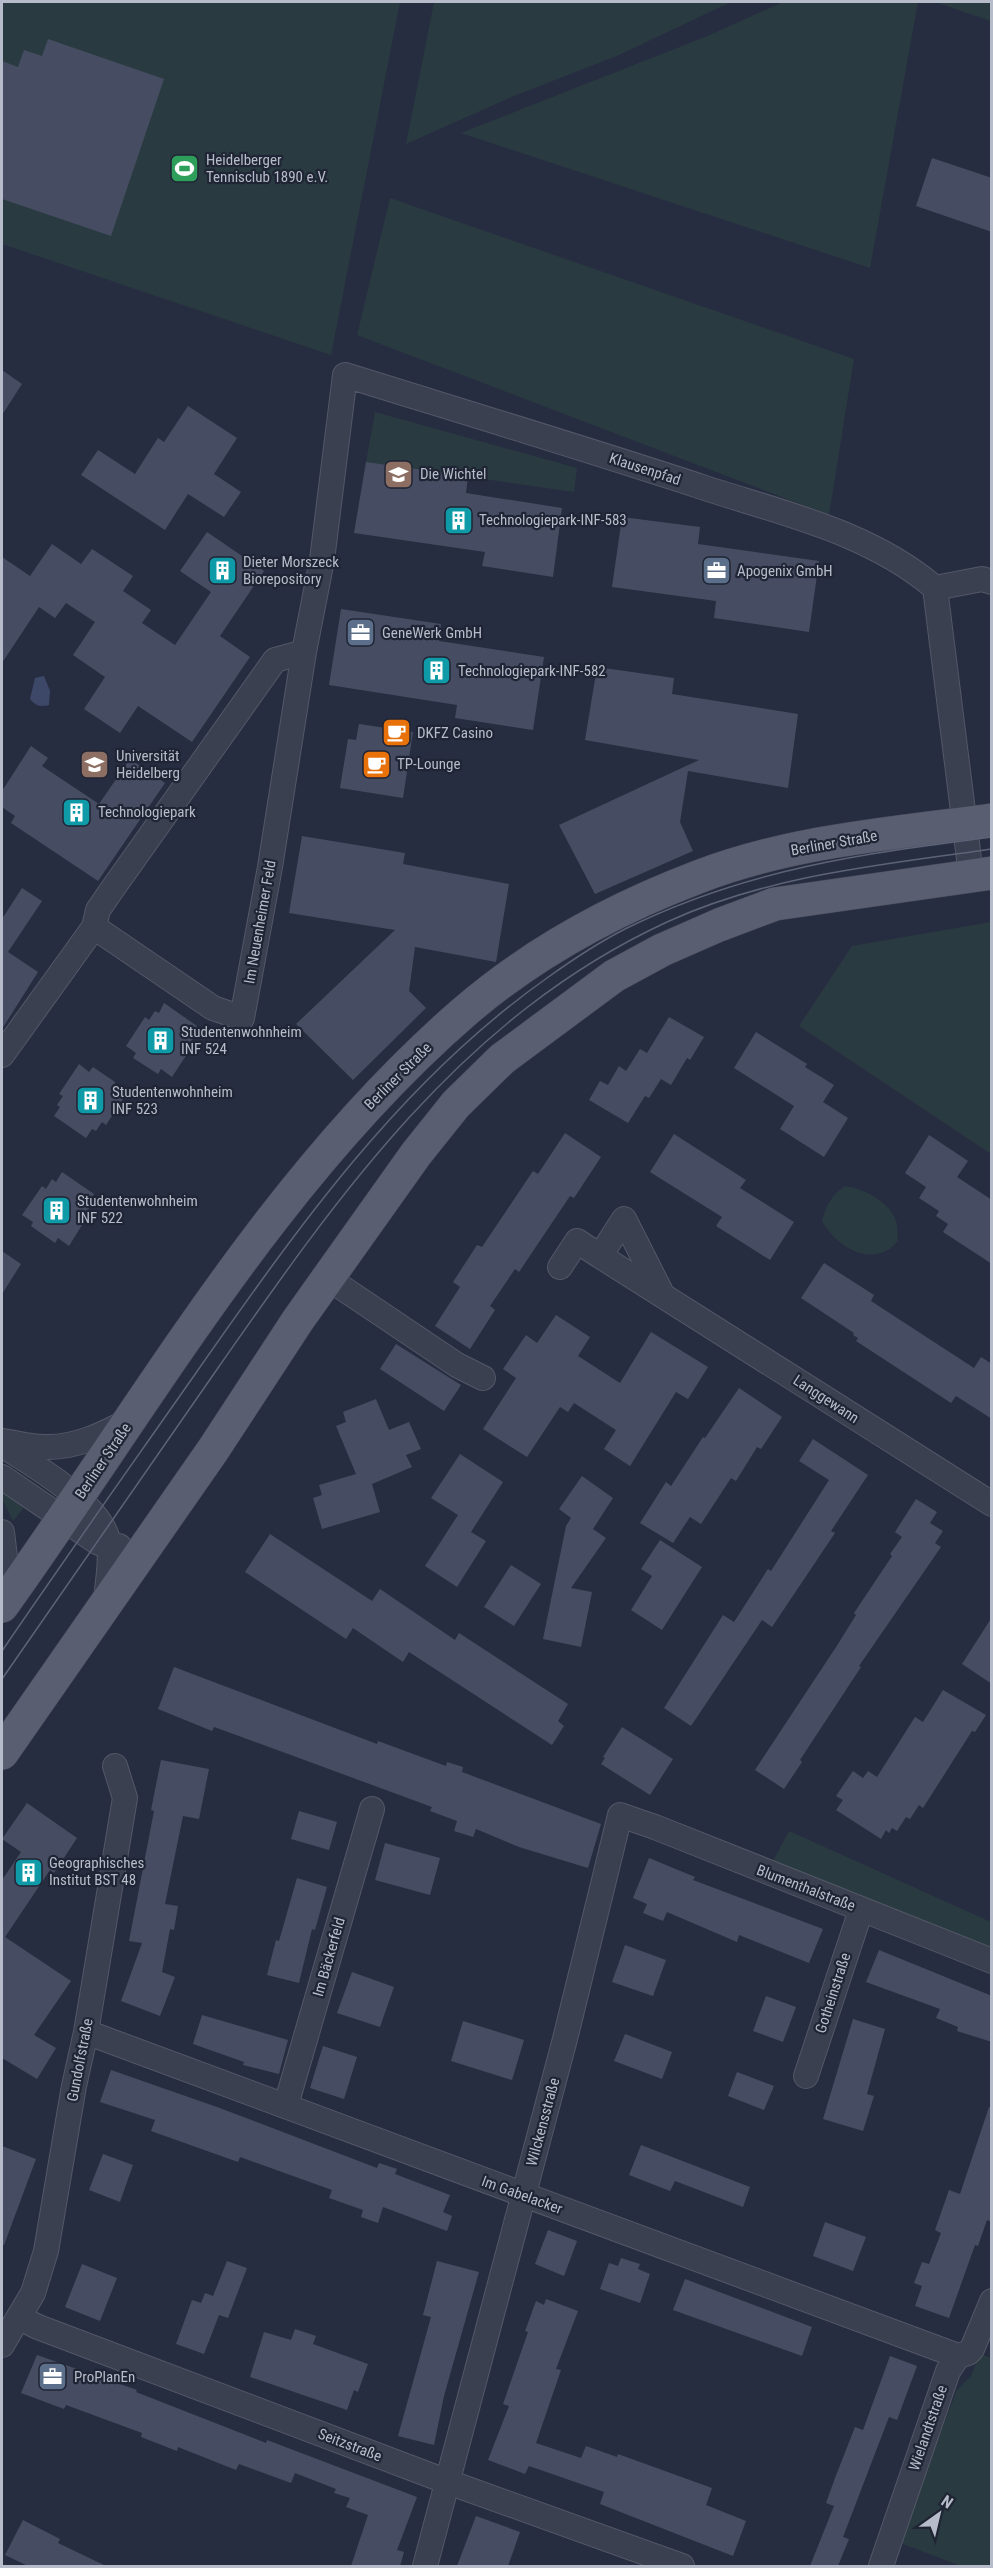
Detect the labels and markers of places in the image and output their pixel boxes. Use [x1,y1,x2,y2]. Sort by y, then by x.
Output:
place label: Heidelberger Tennisclub 1890 e.V. [206,151,328,186]
sports icon: Heidelberger Tennisclub 1890 e.V. [169,153,201,185]
school or university icon: Die Wichtel [383,458,415,490]
place label: Die Wichtel [420,465,486,483]
building icon: Technologiepark-INF-583 [442,504,474,536]
place label: Technologiepark-INF-583 [479,511,627,529]
place label: Dieter Morszeck Biorepository [243,553,339,588]
building icon: Dieter Morszeck Biorepository [206,555,238,587]
office icon: Apogenix GmbH [700,555,732,587]
place label: Apogenix GmbH [737,562,833,580]
office icon: GeneWerk GmbH [345,617,377,649]
place label: GeneWerk GmbH [382,624,482,642]
building icon: Technologiepark-INF-582 [421,655,453,687]
place label: Technologiepark-INF-582 [458,662,606,680]
cafe icon: DKFZ Casino [380,717,412,749]
place label: DKFZ Casino [417,724,493,742]
place label: Universität Heidelberg [116,747,180,782]
cafe icon: TP-Lounge [360,748,392,780]
school or university icon: Universität Heidelberg [79,749,111,781]
place label: TP-Lounge [397,755,460,773]
building icon: Technologiepark [61,796,93,828]
place label: Technologiepark [98,803,196,821]
place label: Studentenwohnheim INF 524 [181,1023,302,1058]
building icon: Studentenwohnheim INF 524 [144,1025,176,1057]
place label: Studentenwohnheim INF 523 [112,1083,233,1118]
building icon: Studentenwohnheim INF 523 [75,1085,107,1117]
place label: Studentenwohnheim INF 522 [77,1192,198,1227]
building icon: Studentenwohnheim INF 522 [40,1194,72,1226]
place label: Geographisches Institut BST 48 [49,1854,144,1889]
building icon: Geographisches Institut BST 48 [12,1856,44,1888]
office icon: ProPlanEn [37,2361,69,2393]
place label: ProPlanEn [74,2368,135,2386]

